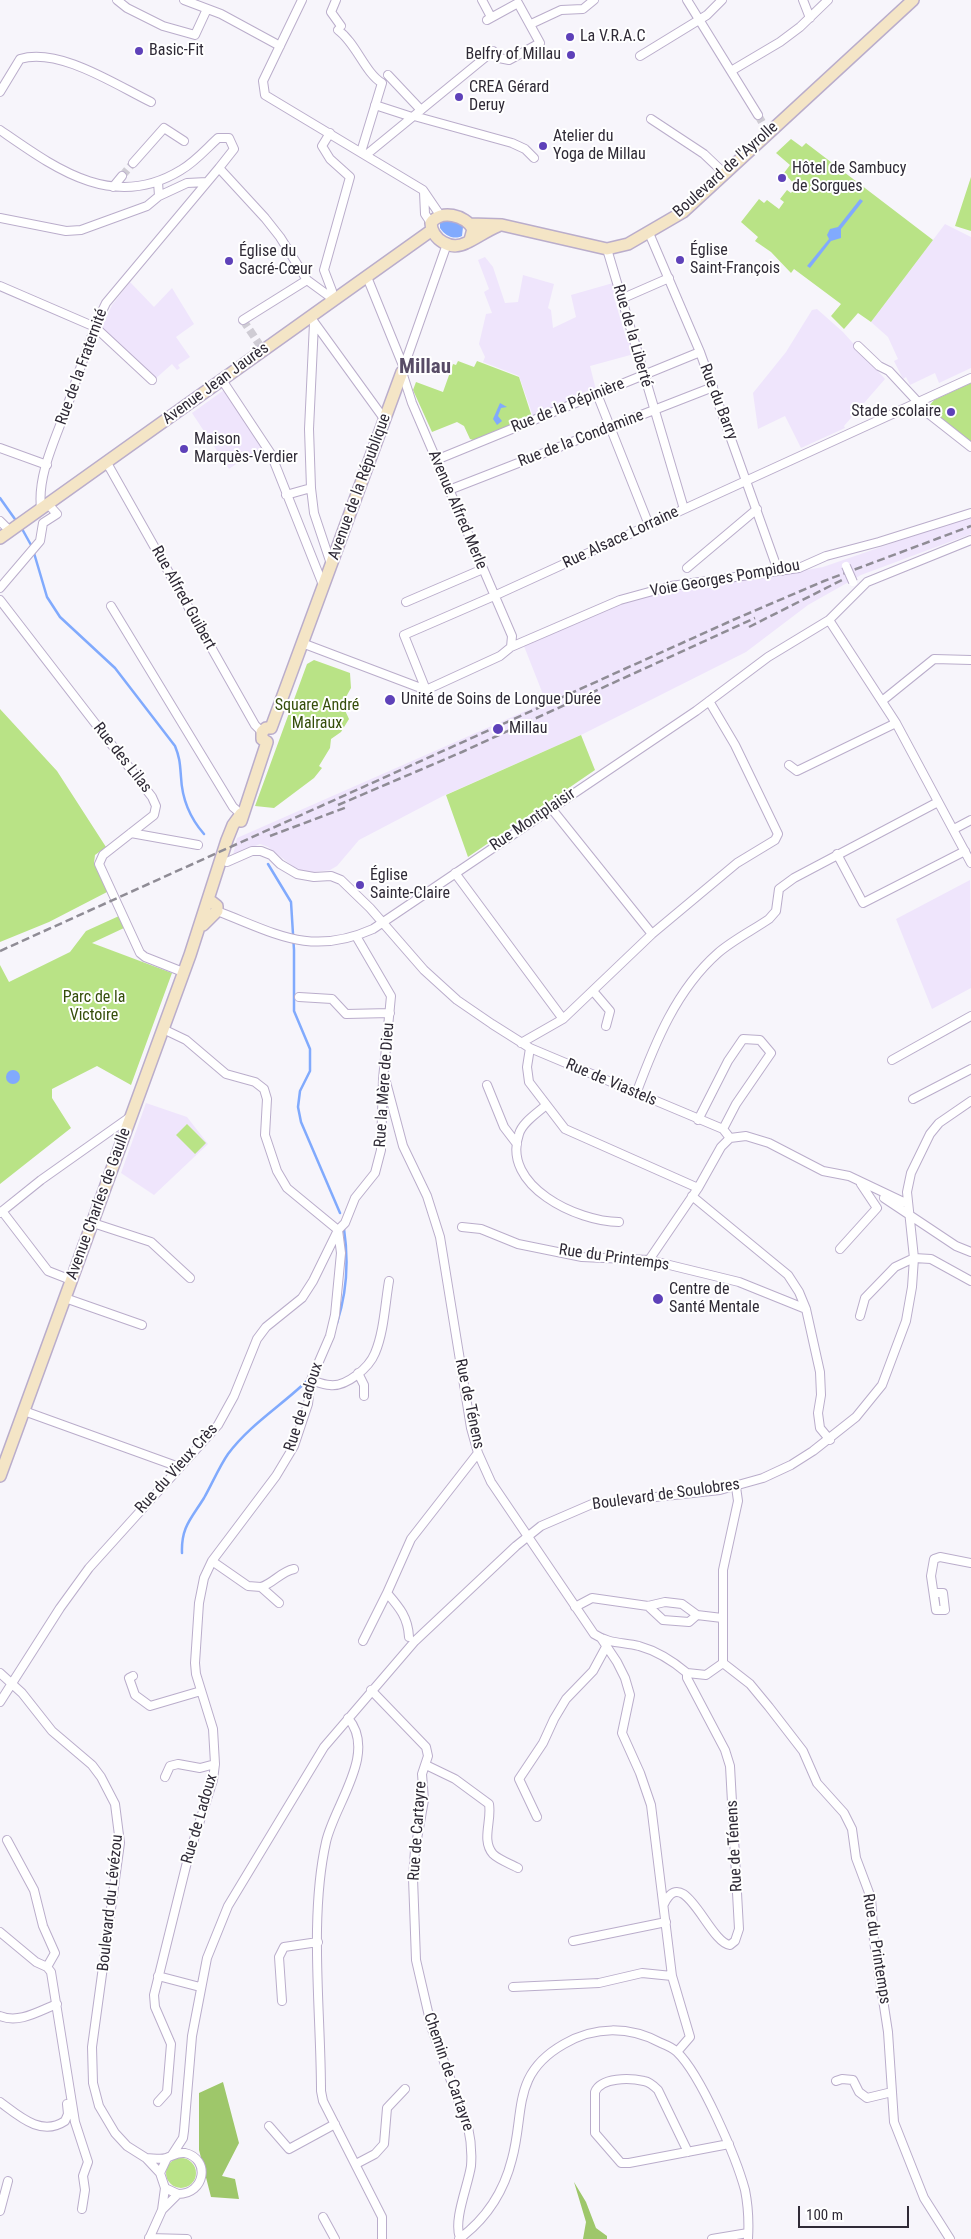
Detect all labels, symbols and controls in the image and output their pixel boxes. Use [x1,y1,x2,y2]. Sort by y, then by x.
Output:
place label: La V.R.A.C [580,27,646,47]
marker: La V.R.A.C [564,31,576,43]
place label: Basic-Fit [149,41,204,61]
marker: Basic-Fit [133,45,145,57]
place label: Belfry of Millau [465,45,561,65]
marker: Belfry of Millau [565,49,577,61]
place label: CREA Gérard Deruy [469,78,549,116]
marker: CREA Gérard Deruy [453,91,465,103]
street label: Boulevard de l'Ayrolle [670,118,782,222]
place label: Atelier du Yoga de Millau [553,127,646,165]
marker: Atelier du Yoga de Millau [537,140,549,152]
place label: Hôtel de Sambucy de Sorgues [792,159,906,197]
marker: Hôtel de Sambucy de Sorgues [776,172,788,184]
place label: Église Saint-François [690,241,780,279]
place label: Église du Sacré-Cœur [239,242,313,280]
marker: Église Saint-François [674,254,686,266]
marker: Église du Sacré-Cœur [223,255,235,267]
street label: Rue de la Liberté [608,283,656,389]
street label: Rue de la Fraternité [52,306,112,428]
street label: Avenue Jean Jaurès [159,339,273,429]
district label: Millau [399,355,451,381]
street label: Rue du Barry [695,361,741,443]
street label: Rue de la Pépinière [509,375,627,437]
place label: Stade scolaire [851,402,941,422]
street label: Rue de la Condamine [516,406,646,472]
marker: Stade scolaire [945,406,957,418]
street label: Avenue de la République [325,411,395,563]
place label: Maison Marquès-Verdier [194,430,298,468]
marker: Maison Marquès-Verdier [178,443,190,455]
street label: Avenue Alfred Merle [423,448,491,572]
street label: Rue Alsace Lorraine [560,503,682,573]
street label: Rue Alfred Guibert [147,543,219,653]
street label: Voie Georges Pompidou [649,556,801,602]
place label: Unité de Soins de Longue Durée [401,690,601,710]
marker: Unité de Soins de Longue Durée [383,693,397,707]
park label: Square André Malraux [275,696,359,734]
street label: Rue des Lilas [89,719,155,797]
place label: Millau [509,719,548,739]
marker: Millau [491,722,505,736]
street label: Rue Montplaisir [487,784,579,856]
place label: Église Sainte-Claire [370,866,450,904]
marker: Église Sainte-Claire [354,879,366,891]
park label: Parc de la Victoire [63,988,125,1026]
street label: Rue la Mère de Dieu [371,1022,399,1148]
street label: Rue de Viastels [562,1055,660,1111]
street label: Avenue Charles de Gaulle [63,1126,135,1282]
street label: Rue du Printemps [558,1241,670,1275]
place label: Centre de Santé Mentale [669,1280,760,1318]
marker: Centre de Santé Mentale [651,1292,665,1306]
street label: Rue de Ténens [450,1357,488,1451]
street label: Rue de Ladoux [281,1360,327,1454]
street label: Rue du Vieux Crès [132,1420,222,1518]
street label: Boulevard de Soulobres [591,1475,741,1515]
street label: Rue de Ladoux [178,1772,222,1866]
street label: Rue de Cartayre [405,1781,431,1881]
street label: Rue de Ténens [723,1800,747,1892]
street label: Boulevard du Lévézou [94,1834,128,1972]
street label: Rue du Printemps [858,1892,894,2006]
street label: Chemin de Cartayre [419,2010,477,2134]
scale bar [801,2196,912,2228]
text: 100 m [806,2206,843,2224]

